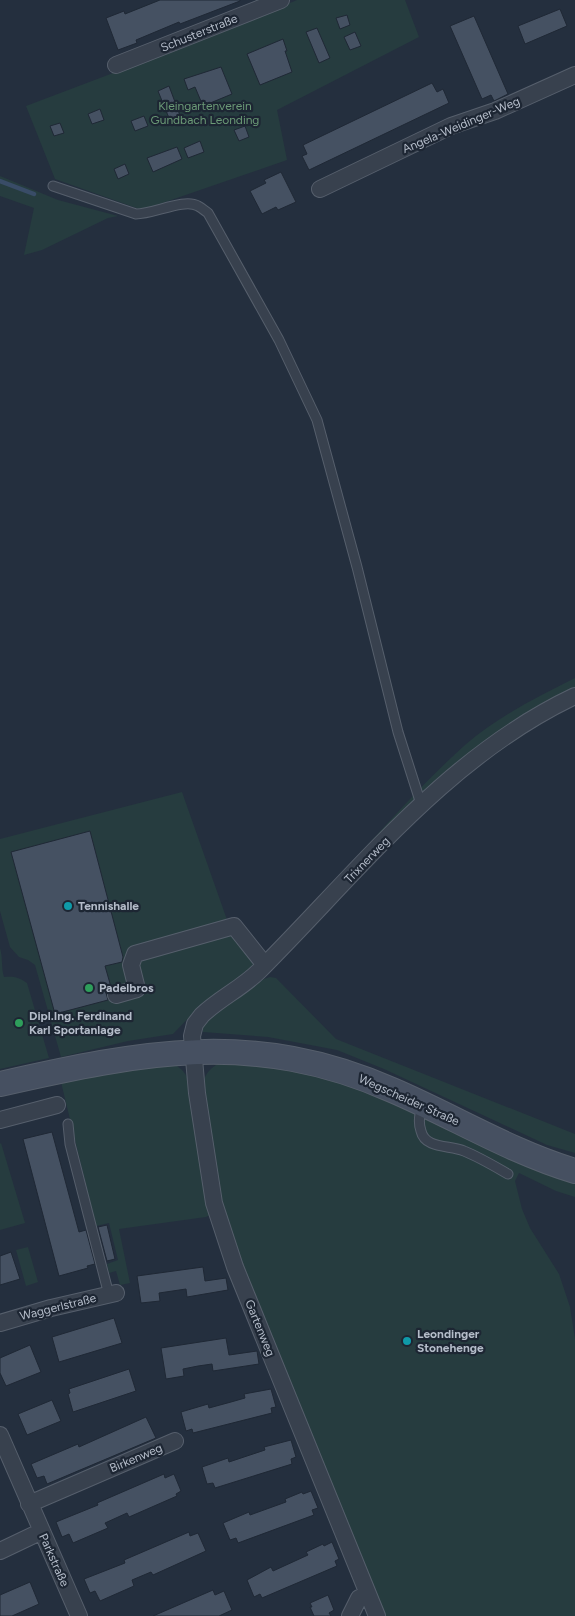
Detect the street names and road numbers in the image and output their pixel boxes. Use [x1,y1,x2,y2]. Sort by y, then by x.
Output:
street label: Schusterstraße [159,11,240,55]
street label: Angela-Weidinger-Weg [400,94,522,156]
street label: Trixnerweg [342,834,392,886]
street label: Wegscheider Straße [356,1071,462,1129]
street label: Waggerlstraße [18,1291,98,1323]
street label: Gartenweg [242,1298,278,1358]
street label: Birkenweg [108,1441,164,1475]
street label: Parkstraße [36,1531,72,1589]

